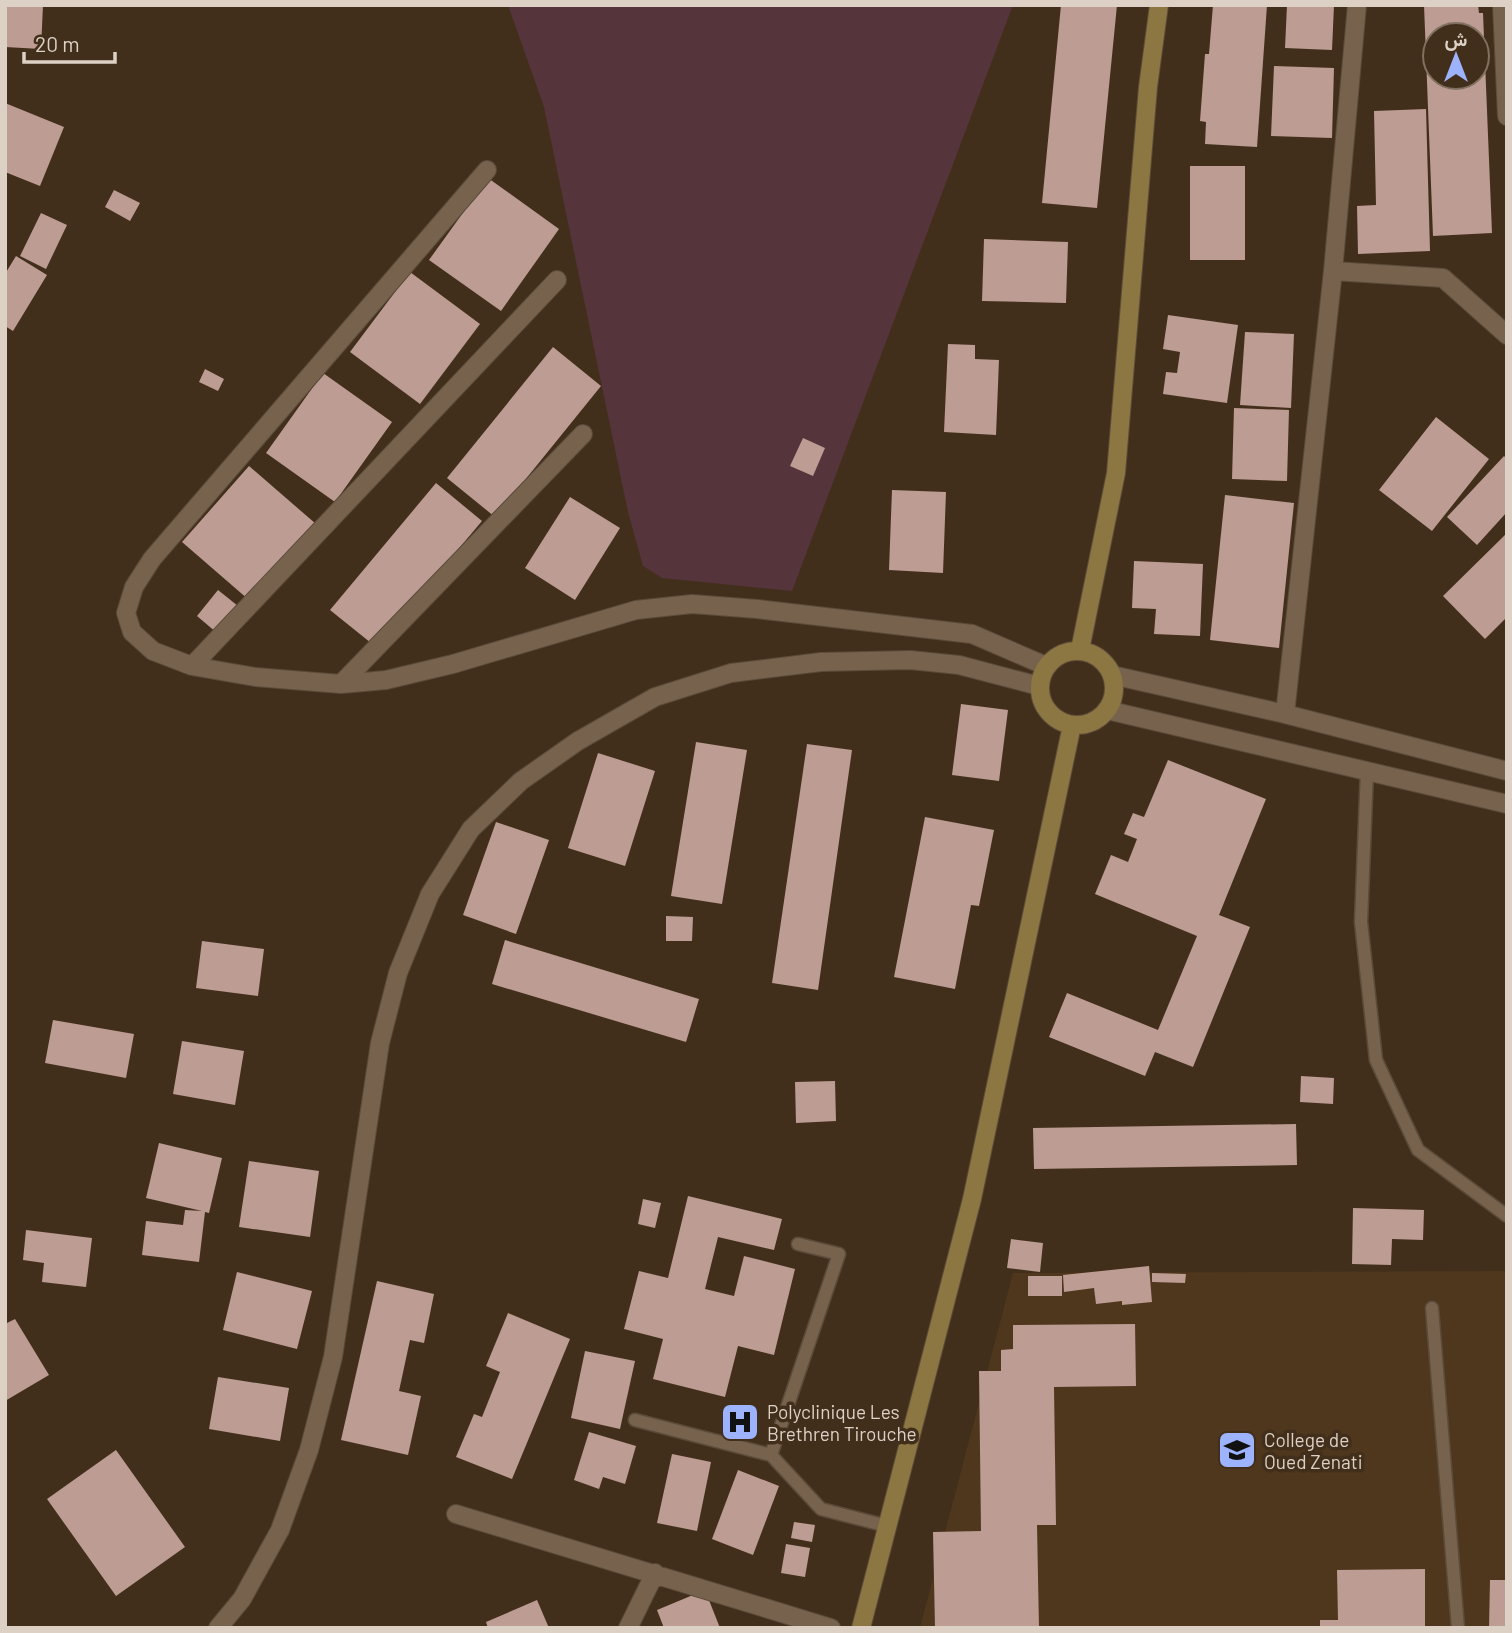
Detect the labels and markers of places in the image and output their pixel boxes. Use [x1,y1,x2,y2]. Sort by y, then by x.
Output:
place label: Polyclinique Les Brethren Tirouche [767,1400,917,1445]
hospital icon: Polyclinique Les Brethren Tirouche [719,1401,761,1443]
place label: College de Oued Zenati [1264,1428,1363,1473]
school or university icon: College de Oued Zenati [1216,1429,1258,1471]

